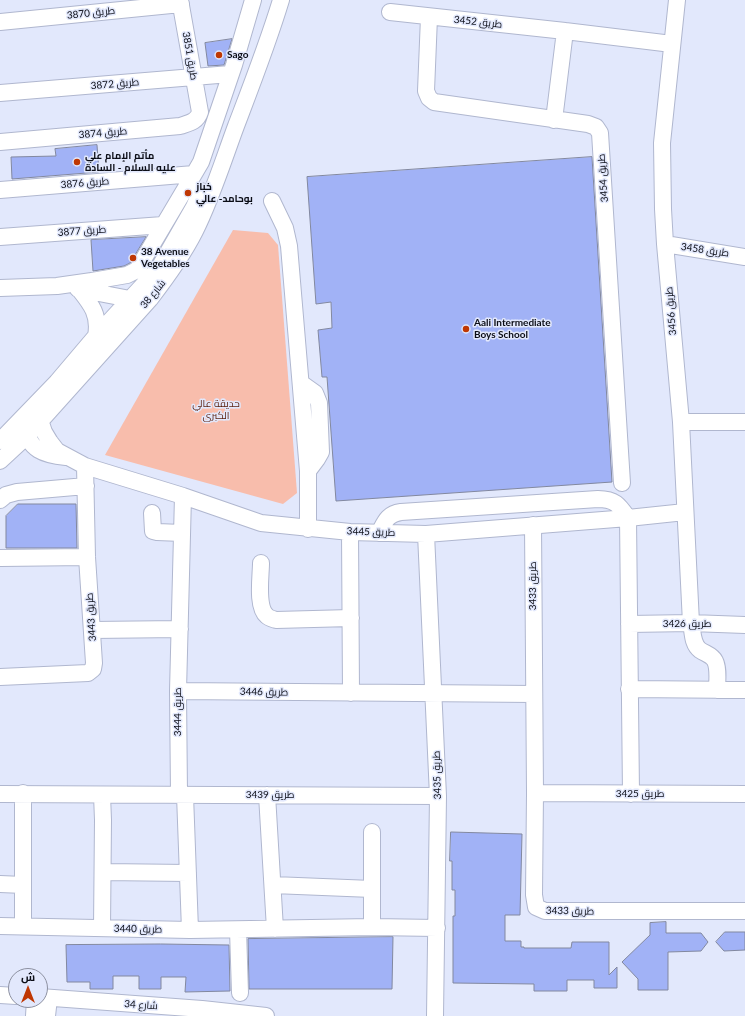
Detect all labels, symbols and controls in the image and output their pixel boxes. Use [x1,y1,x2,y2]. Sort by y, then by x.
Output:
street label: طريق 3870 [66,4,116,22]
street label: طريق 3452 [453,13,503,31]
street label: طريق 3851 [180,31,200,81]
place label: Sago [227,49,248,61]
marker: Sago [214,50,224,60]
street label: طريق 3872 [90,76,140,92]
street label: طريق 3874 [78,125,128,141]
place label: مأتم الإمام علي عليه السلام - السادة [85,150,176,174]
street label: طريق 3454 [595,153,611,203]
marker: مأتم الإمام علي عليه السلام - السادة [72,157,82,167]
street label: طريق 3876 [60,175,110,191]
place label: خباز بوحامد- عالي [196,181,253,204]
marker: خباز بوحامد- عالي [183,188,193,198]
street label: طريق 3877 [57,223,107,239]
street label: طريق 3458 [680,241,730,259]
place label: 38 Avenue Vegetables [141,246,190,270]
marker: 38 Avenue Vegetables [128,253,138,263]
street label: شارع 38 [138,277,168,311]
street label: طريق 3456 [663,286,679,336]
place label: Aali Intermediate Boys School [474,317,551,340]
marker: Aali Intermediate Boys School [461,324,471,334]
park label: حديقة عالي الكبرى [192,398,240,422]
street label: طريق 3445 [347,525,395,539]
street label: طريق 3433 [527,562,539,610]
street label: طريق 3443 [83,592,99,642]
street label: طريق 3426 [663,618,711,630]
street label: طريق 3446 [240,686,288,698]
street label: طريق 3444 [172,688,184,736]
street label: طريق 3435 [430,751,444,799]
street label: طريق 3425 [616,788,664,800]
street label: طريق 3439 [246,789,294,801]
street label: طريق 3433 [546,905,594,917]
street label: طريق 3440 [114,923,162,935]
north arrow [8,968,48,1008]
text: ش [21,970,35,983]
street label: شارع 34 [124,998,158,1012]

